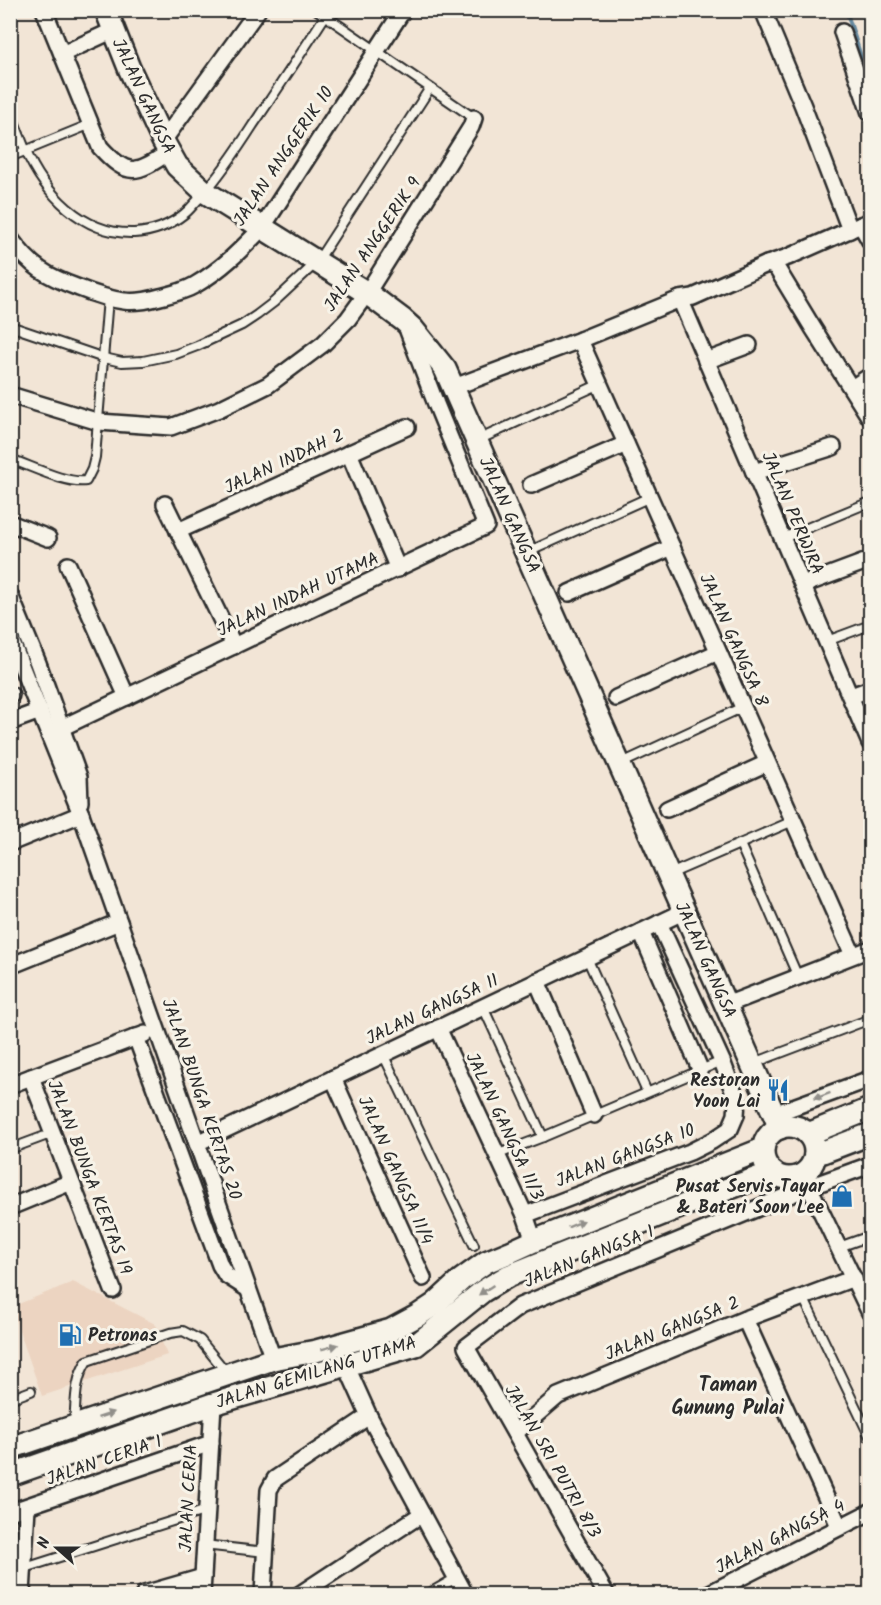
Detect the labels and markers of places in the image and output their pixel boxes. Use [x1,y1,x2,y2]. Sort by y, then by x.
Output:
place label: Restoran Yoon Lai [690,1067,760,1117]
restaurant icon: Restoran Yoon Lai [765,1077,791,1103]
place label: Pusat Servis Tayar & Bateri Soon Lee [676,1173,825,1223]
shop icon: Pusat Servis Tayar & Bateri Soon Lee [829,1183,855,1209]
fuel station icon: Petronas [57,1322,83,1348]
place label: Petronas [88,1322,158,1351]

